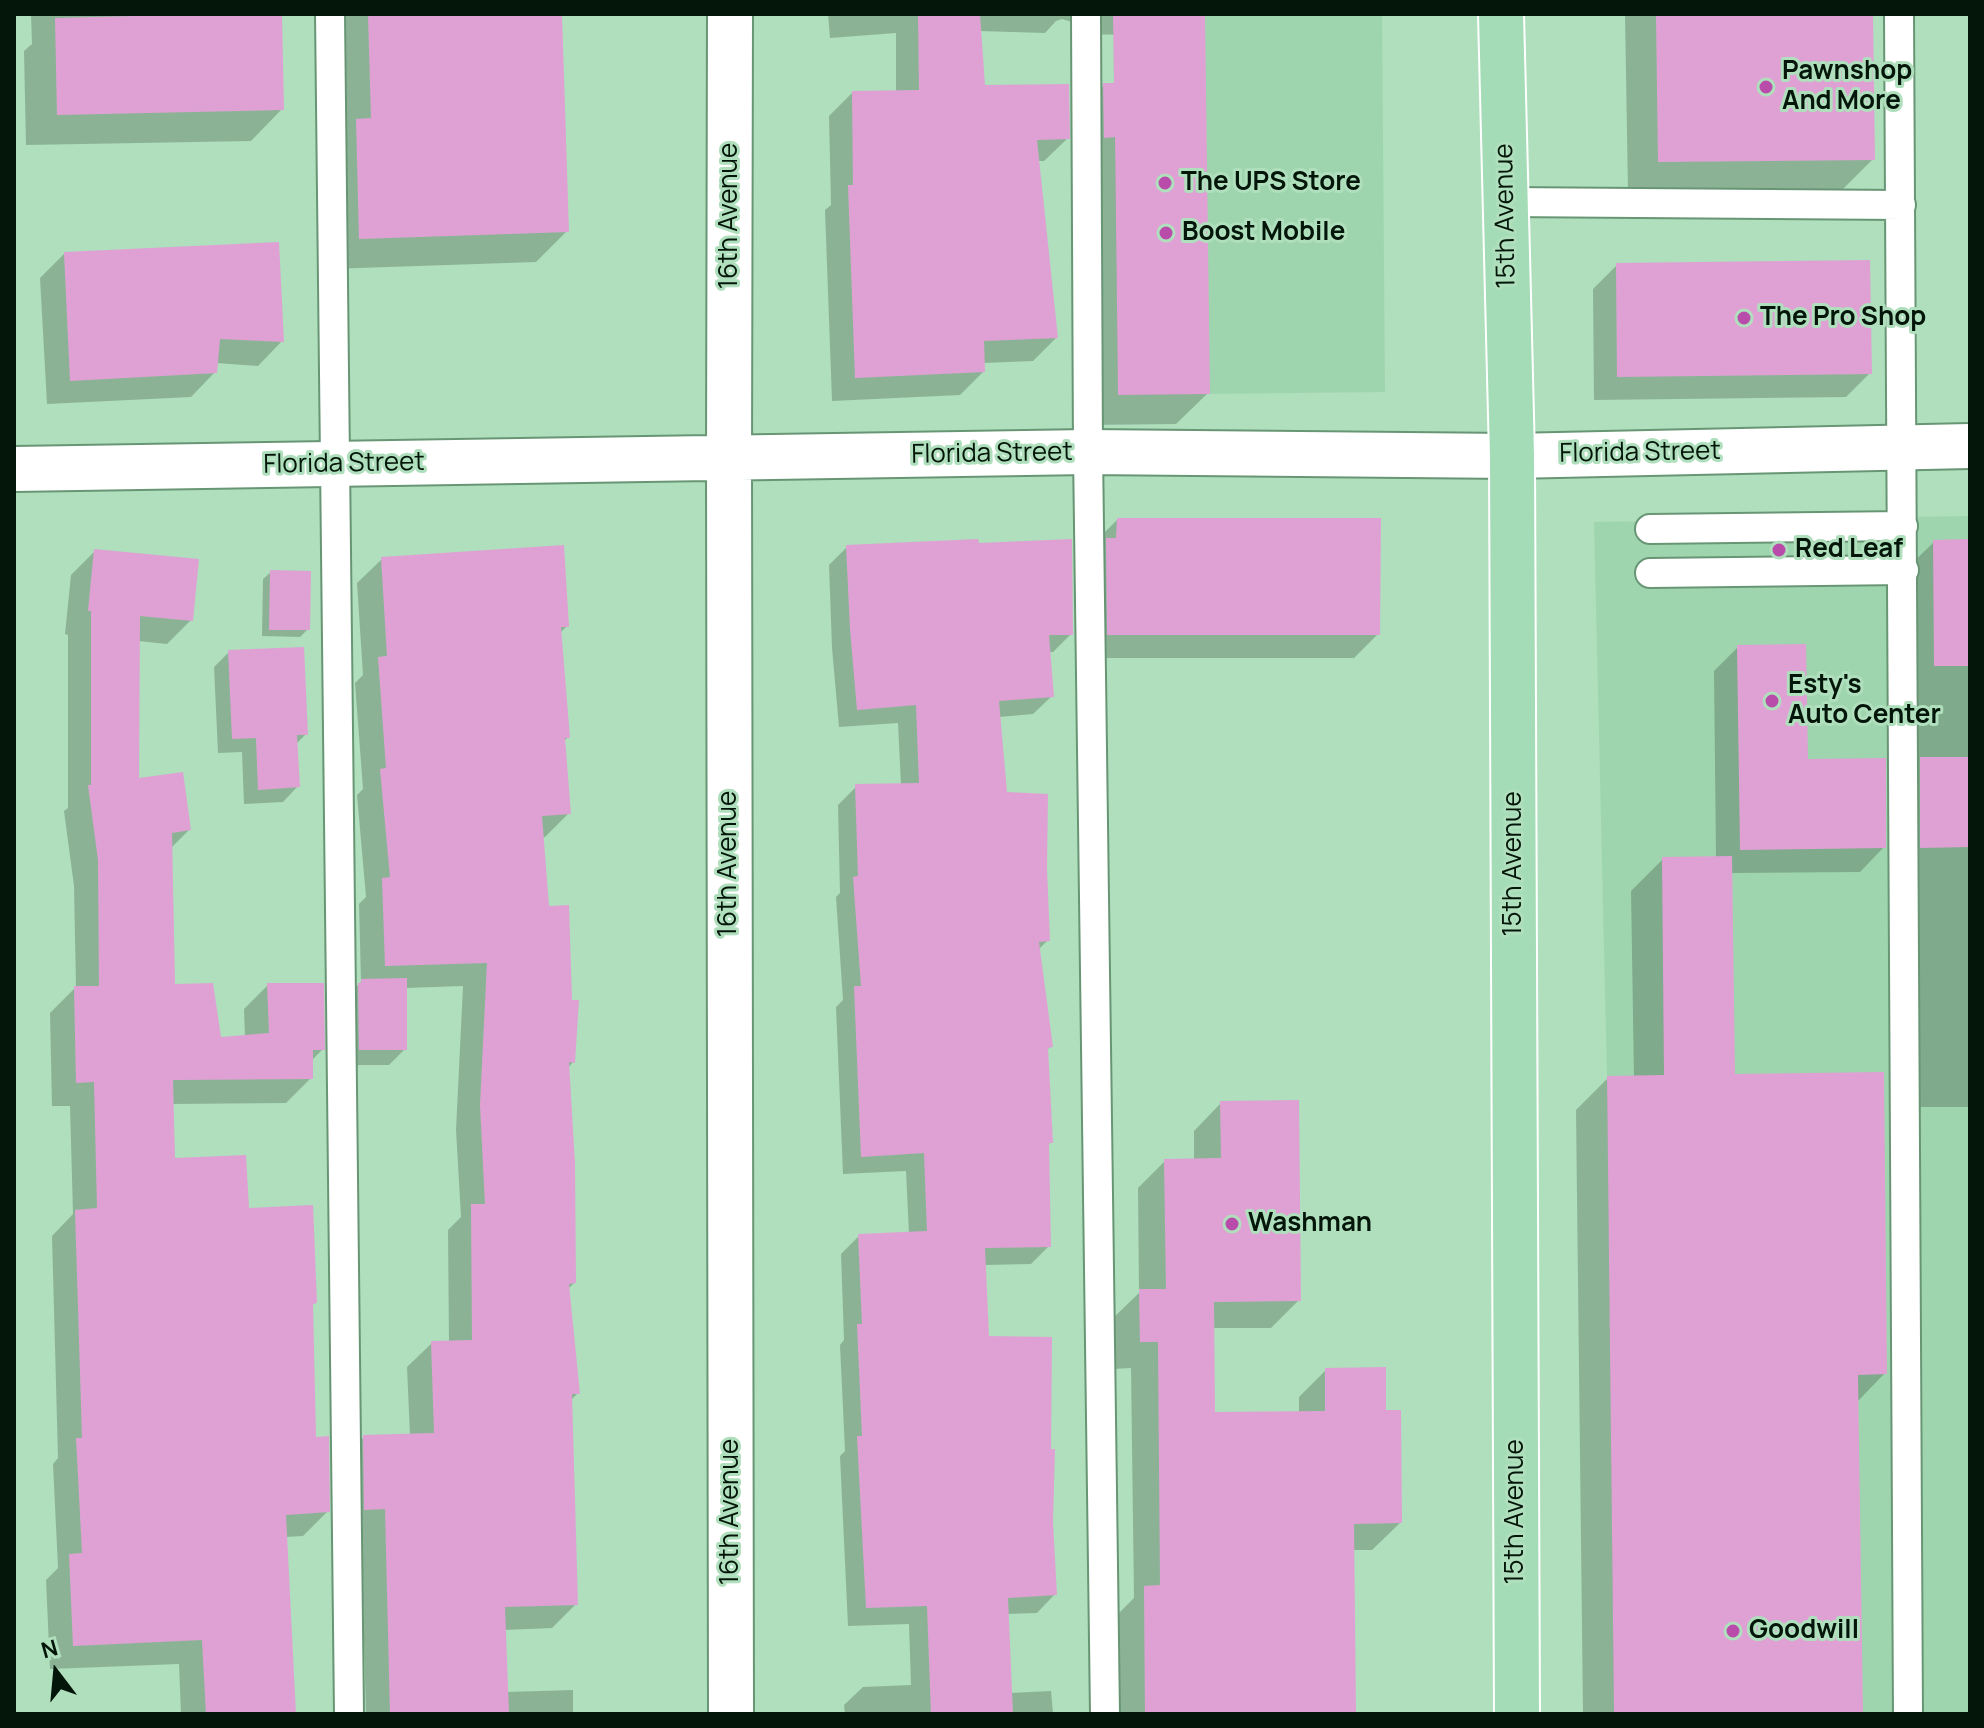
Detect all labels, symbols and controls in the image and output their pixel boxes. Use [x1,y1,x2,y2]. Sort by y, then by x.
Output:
place label: Pawnshop And More [1782,56,1912,118]
marker: Pawnshop And More [1757,78,1775,96]
street label: 16th Avenue [714,143,746,289]
street label: 15th Avenue [1489,143,1523,289]
place label: The UPS Store [1181,167,1361,199]
marker: The UPS Store [1156,174,1174,192]
place label: Boost Mobile [1182,217,1345,249]
marker: Boost Mobile [1157,224,1175,242]
place label: The Pro Shop [1760,302,1926,334]
marker: The Pro Shop [1735,309,1753,327]
street label: Florida Street [1559,436,1721,470]
street label: Florida Street [911,437,1073,471]
street label: Florida Street [263,447,425,481]
place label: Red Leaf [1795,534,1903,566]
marker: Red Leaf [1770,541,1788,559]
place label: Esty's Auto Center [1788,670,1941,732]
marker: Esty's Auto Center [1763,692,1781,710]
street label: 16th Avenue [713,791,745,937]
street label: 15th Avenue [1498,791,1530,937]
place label: Washman [1248,1208,1372,1240]
marker: Washman [1223,1215,1241,1233]
street label: 16th Avenue [715,1439,747,1585]
street label: 15th Avenue [1500,1439,1532,1585]
place label: Goodwill [1749,1615,1859,1647]
marker: Goodwill [1724,1622,1742,1640]
north arrow [16,1632,96,1712]
text: N [38,1632,61,1666]

